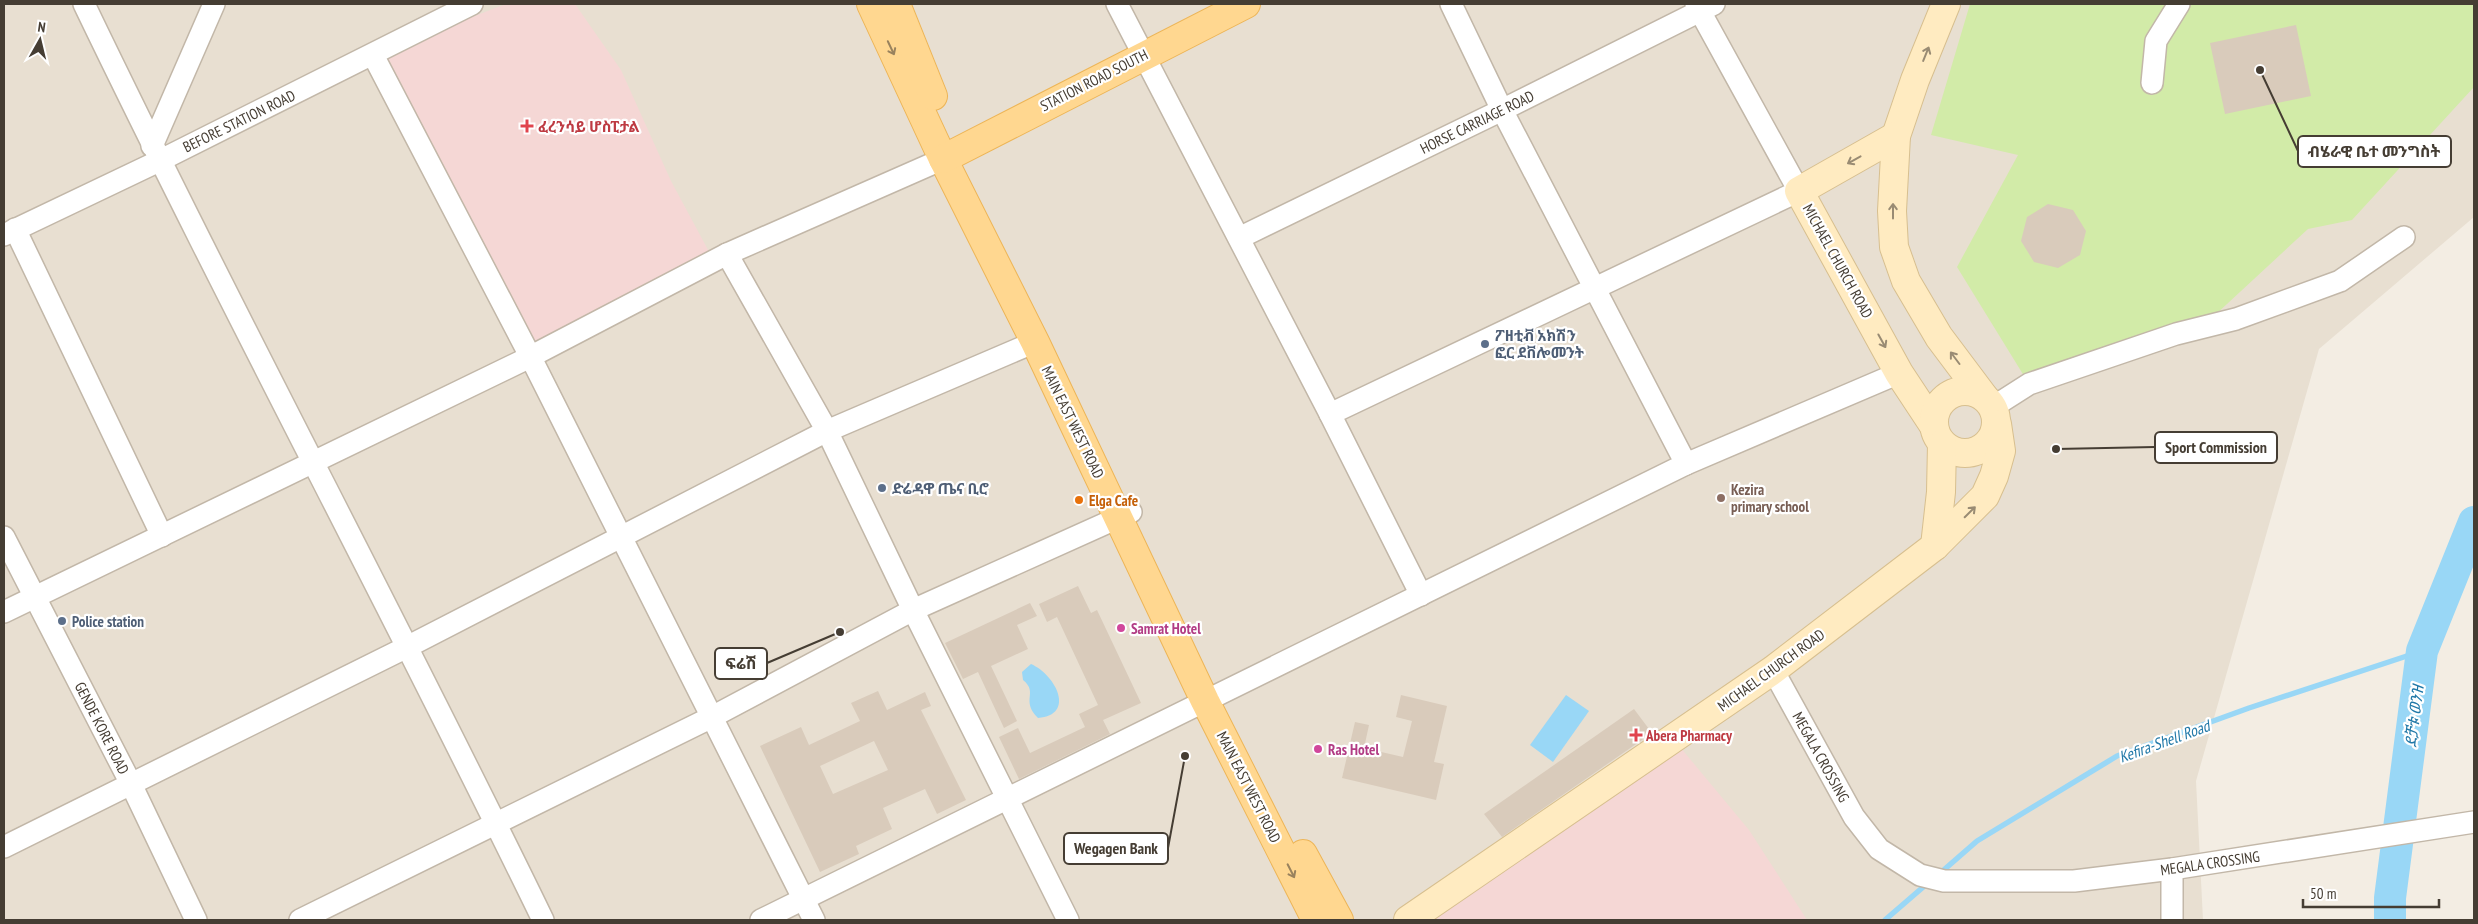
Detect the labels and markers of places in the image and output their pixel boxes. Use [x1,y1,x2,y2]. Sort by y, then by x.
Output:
place label: ፈረንሳይ ሆስፒታል [538,117,639,136]
marker: ፈረንሳይ ሆስፒታል [520,119,534,133]
callout: ብሄራዊ ቤተ መንግስት [2298,136,2451,167]
place label: ፖዘቲቭ አክሽን ፎር ደቨሎመንት [1495,326,1585,362]
marker: ፖዘቲቭ አክሽን ፎር ደቨሎመንት [1479,338,1491,350]
callout: Sport Commission [2155,432,2277,463]
place label: ድሬዳዋ ጤና ቢሮ [892,479,989,498]
place label: Kezira primary school [1731,480,1809,516]
marker: ድሬዳዋ ጤና ቢሮ [876,482,888,494]
place label: Elga Cafe [1089,491,1138,510]
marker: Kezira primary school [1715,492,1727,504]
marker: Elga Cafe [1073,494,1085,506]
place label: Police station [72,612,144,631]
marker: Police station [56,615,68,627]
place label: Samrat Hotel [1131,619,1201,638]
marker: Samrat Hotel [1115,622,1127,634]
callout: ፍሬሽ [715,648,767,679]
place label: Abera Pharmacy [1645,726,1733,745]
marker: Abera Pharmacy [1630,729,1642,741]
place label: Ras Hotel [1328,740,1380,759]
marker: Ras Hotel [1312,743,1324,755]
callout: Wegagen Bank [1064,833,1168,864]

